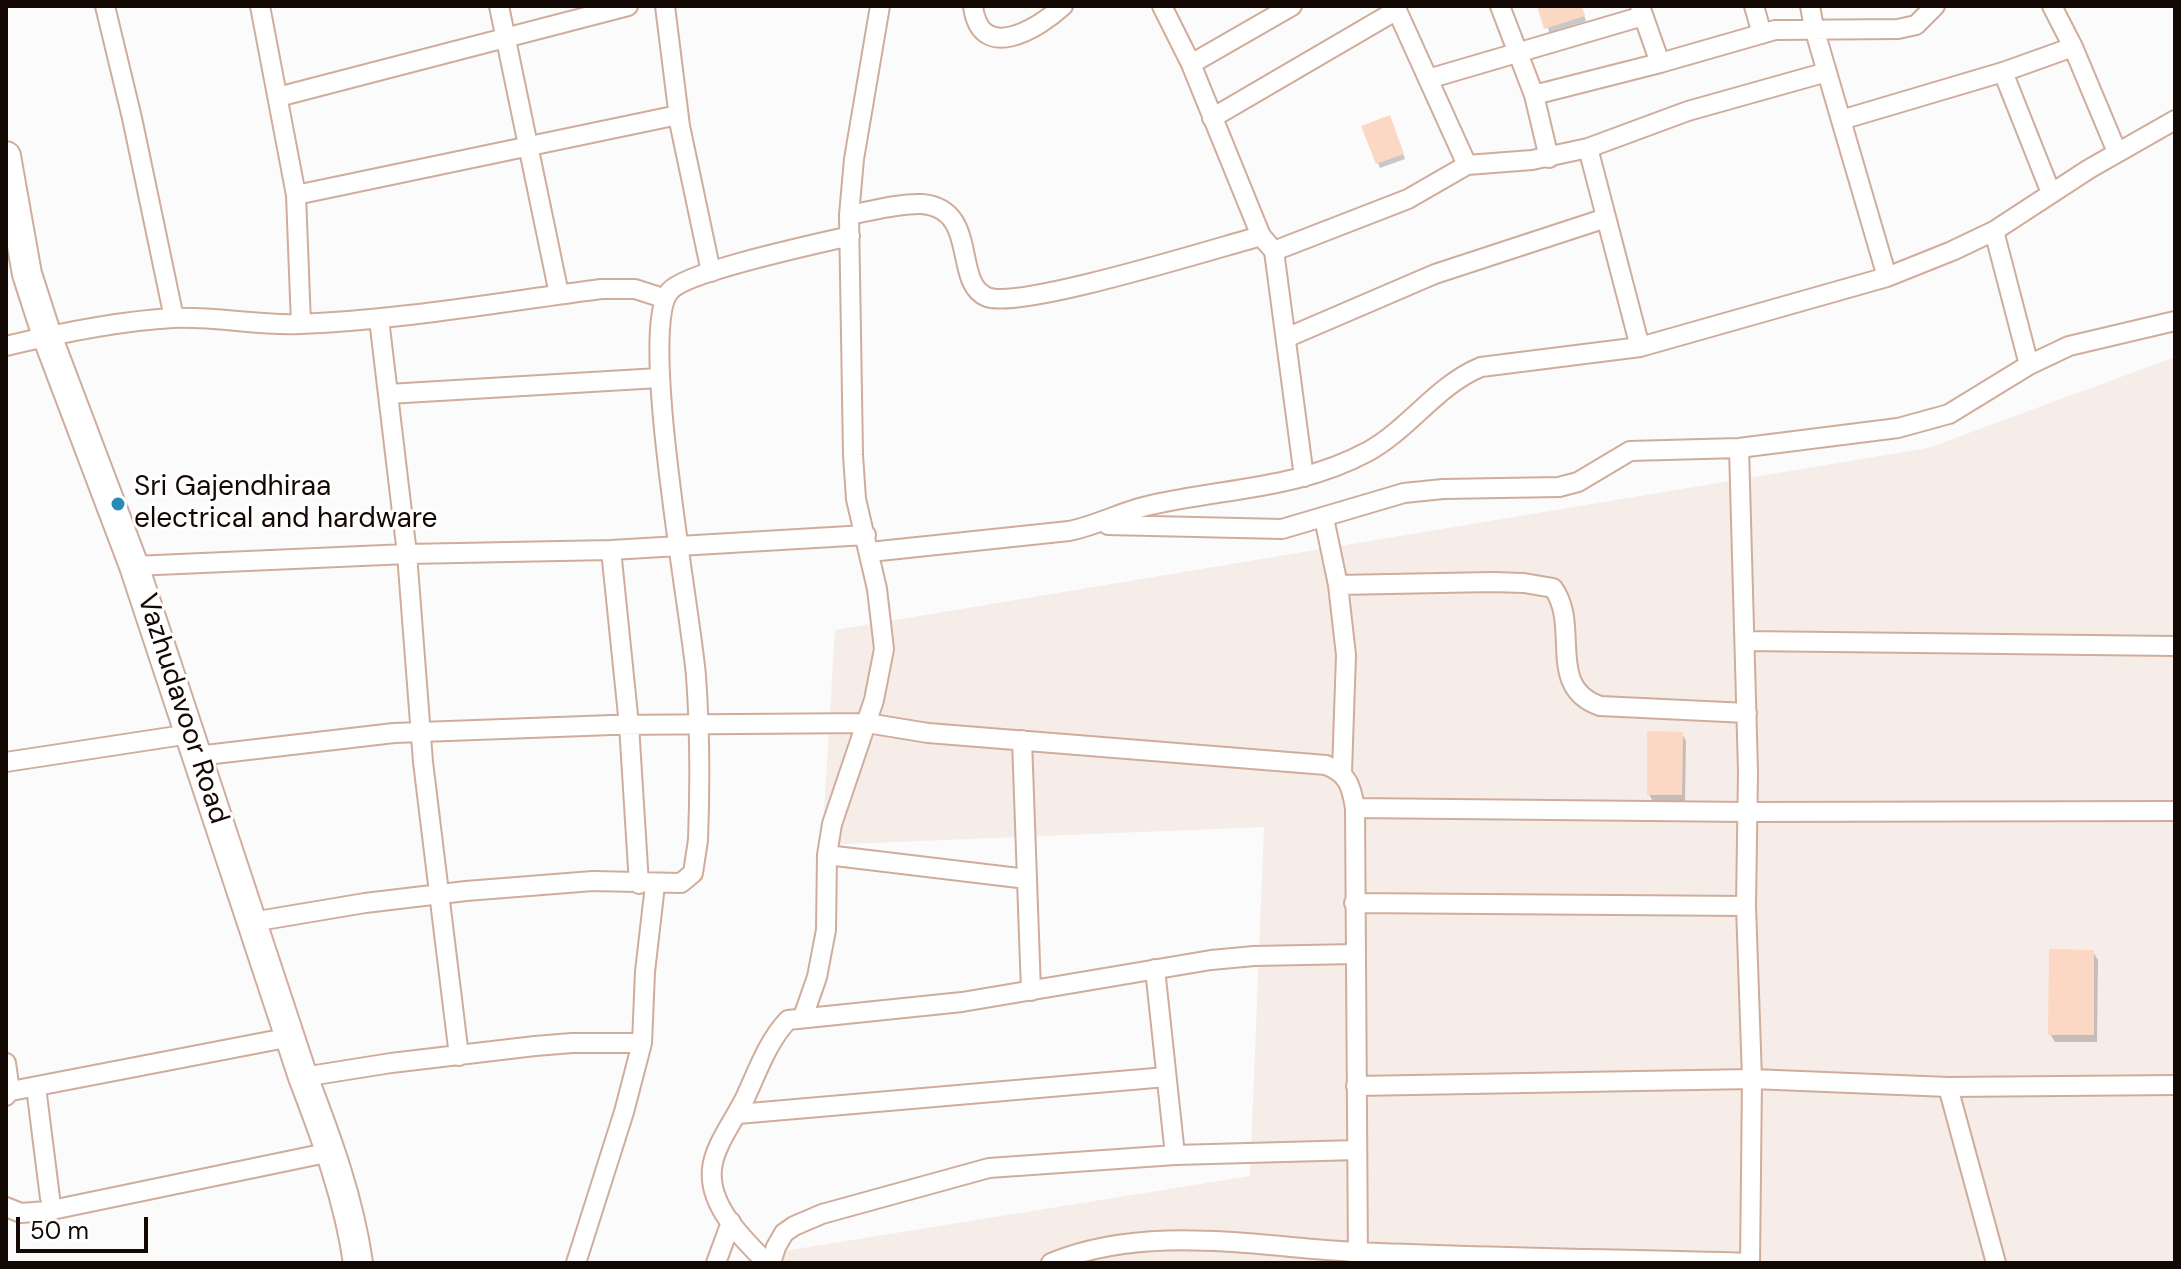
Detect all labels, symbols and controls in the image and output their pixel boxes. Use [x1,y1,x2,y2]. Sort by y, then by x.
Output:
place label: Sri Gajendhiraa electrical and hardware [134,471,438,537]
marker: Sri Gajendhiraa electrical and hardware [109,495,127,513]
street label: Vazhudavoor Road [129,590,235,828]
scale bar [20,1201,152,1251]
text: 50 m [30,1215,89,1246]

